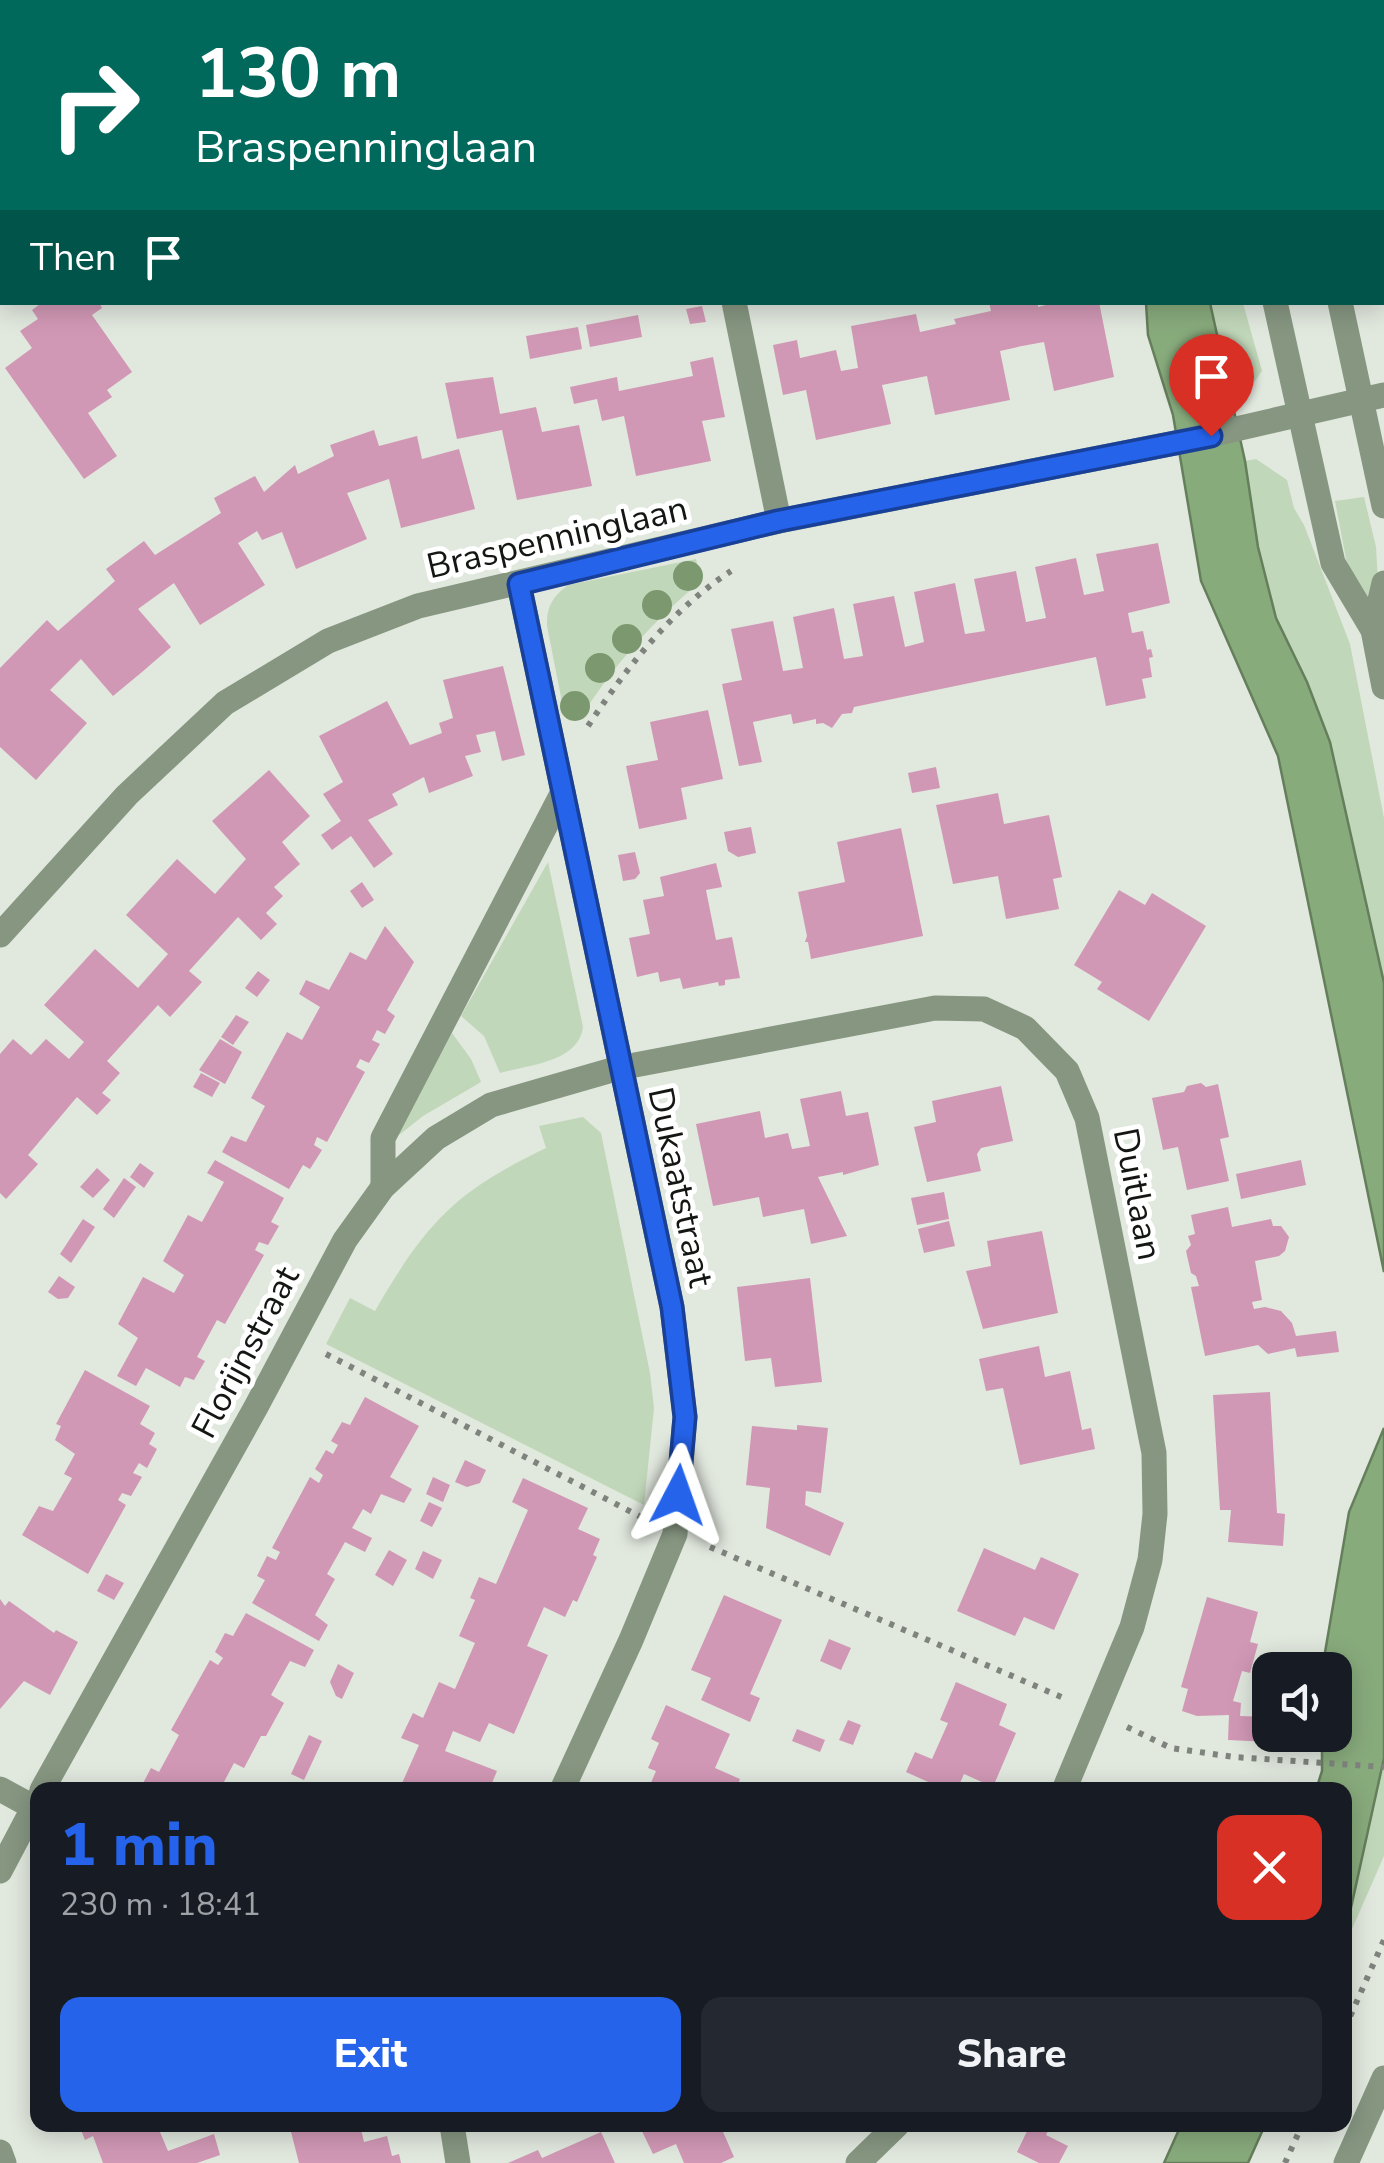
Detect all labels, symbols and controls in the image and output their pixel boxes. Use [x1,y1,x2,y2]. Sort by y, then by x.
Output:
text: 130 m [195,26,401,122]
icon: right [30,40,160,170]
text: Braspenninglaan [195,117,537,178]
icon: arrive [136,230,191,285]
text: Then [30,232,116,283]
pin [1169,334,1254,437]
icon: arrive [1184,349,1239,404]
street label: Braspenninglaan [422,485,692,590]
street label: Dukaatstraat [636,1083,725,1292]
street label: Duitlaan [1102,1124,1173,1264]
street label: Florijnstraat [181,1257,311,1446]
position arrow [626,1443,730,1547]
map controls [1252,1652,1352,1752]
button: sound [1252,1652,1352,1752]
text: 1 min [60,1804,218,1886]
button: close [1217,1815,1322,1920]
text: 230 m · 18:41 [60,1883,261,1926]
button: Exit [60,1997,681,2112]
button: Share [701,1997,1322,2112]

